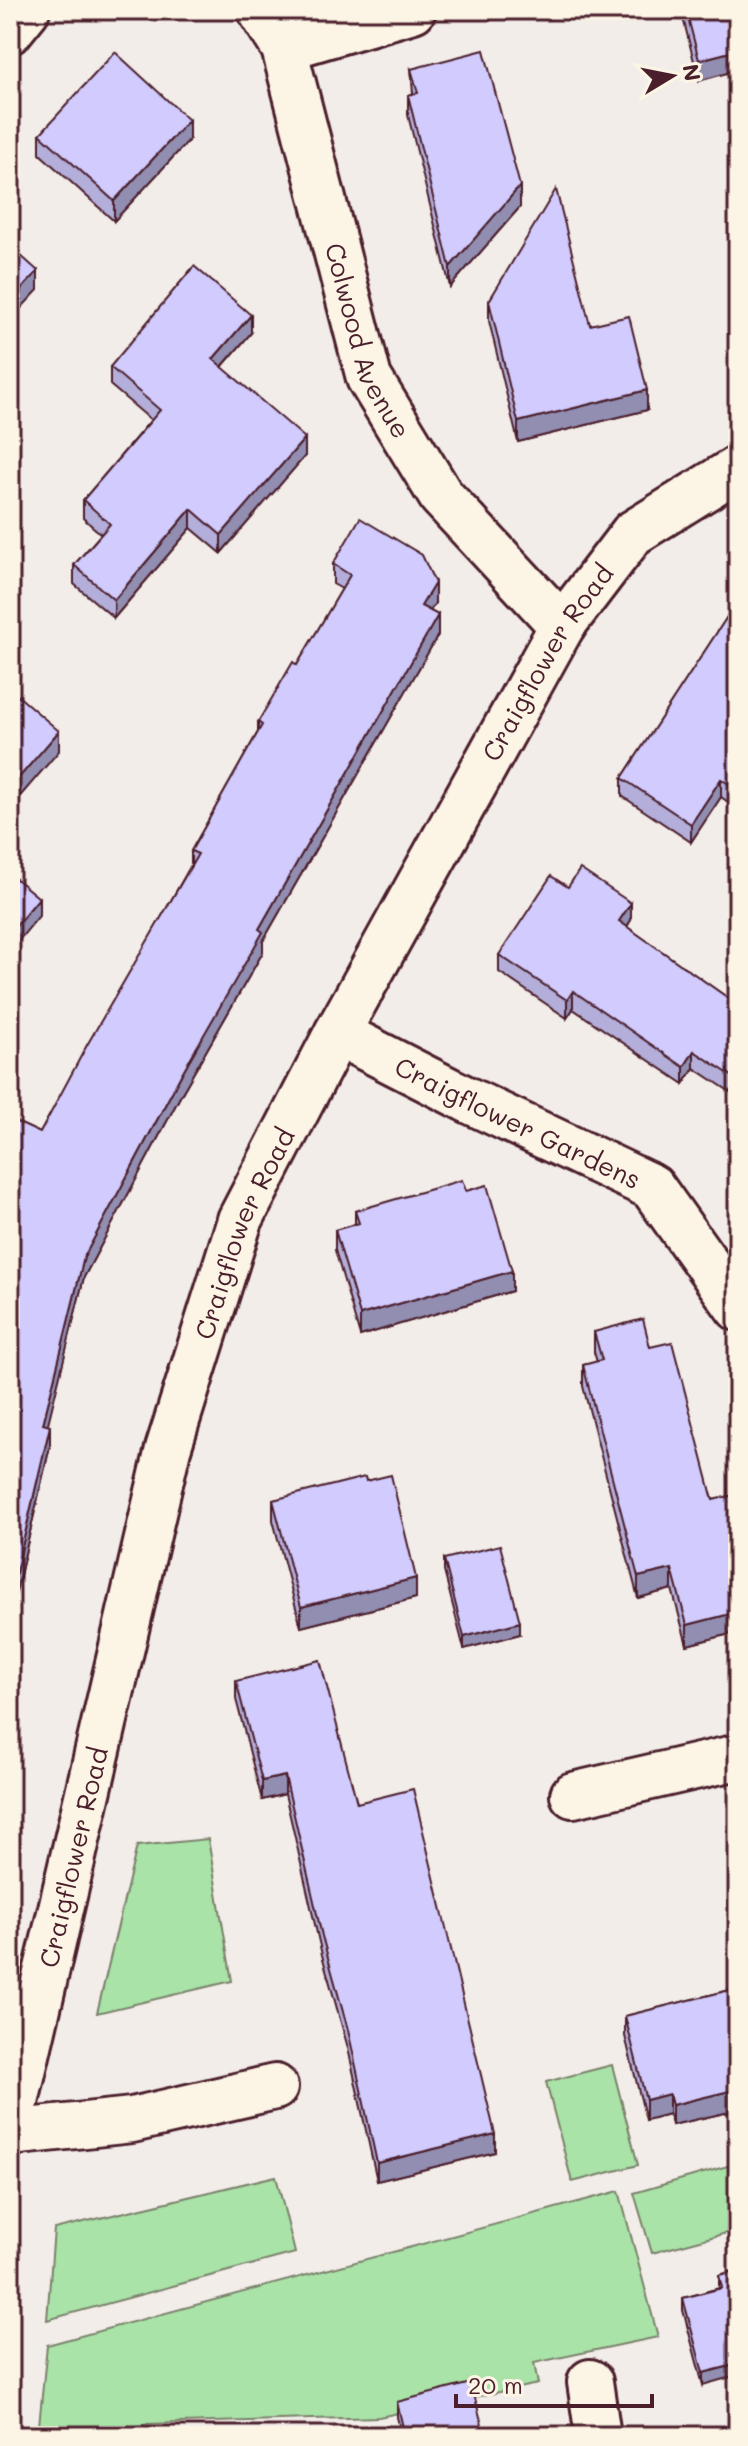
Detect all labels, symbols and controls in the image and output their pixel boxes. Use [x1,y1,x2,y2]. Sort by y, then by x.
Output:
north arrow [632,36,712,116]
text: N [676,62,708,83]
street label: Colwood Avenue [318,239,419,444]
street label: Craigflower Road [474,557,620,767]
street label: Craigflower Gardens [389,1049,646,1196]
street label: Craigflower Road [187,1122,302,1343]
street label: Craigflower Road [31,1744,115,1971]
scale bar [456,2358,652,2408]
text: 20 m [468,2369,523,2400]

